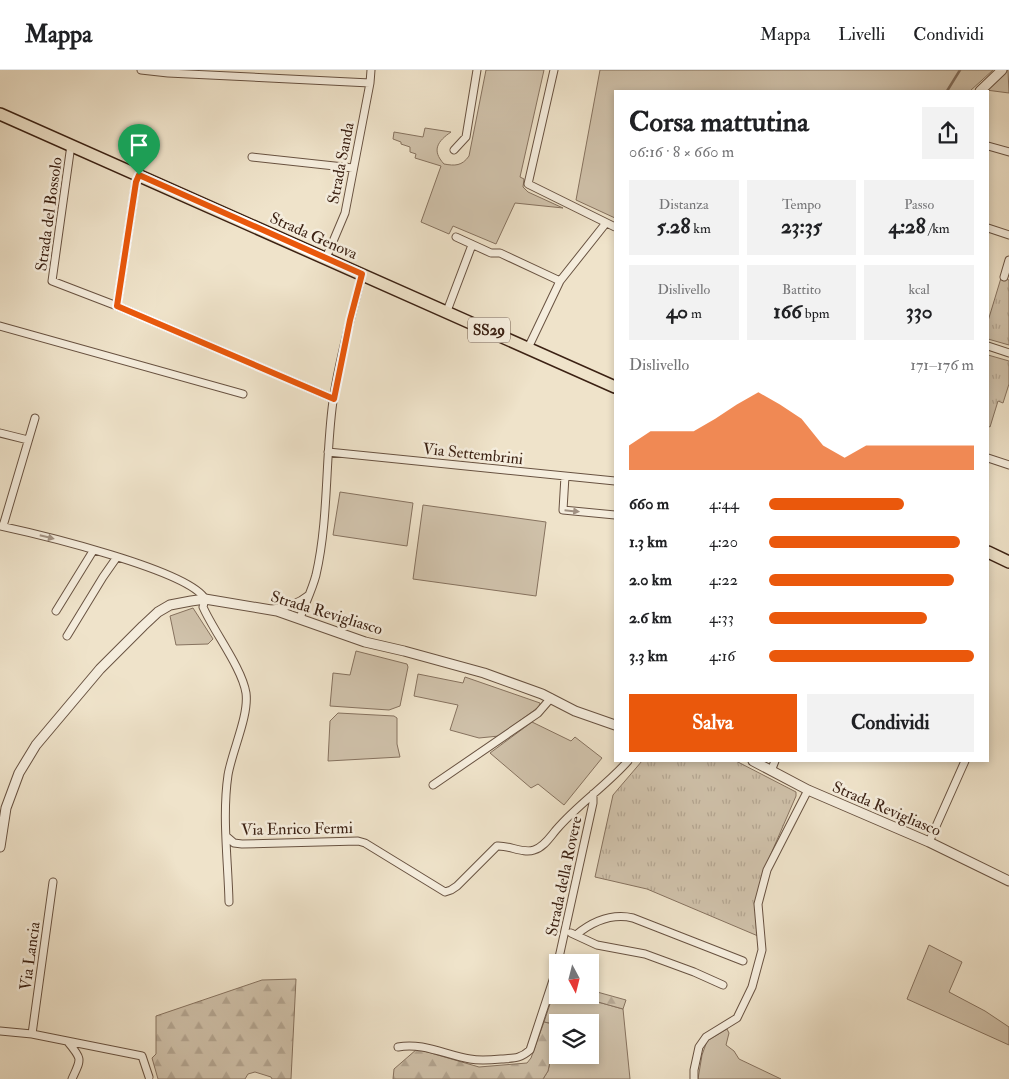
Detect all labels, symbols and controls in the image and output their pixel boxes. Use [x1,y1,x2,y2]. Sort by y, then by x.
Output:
text: Mappa [25,19,92,50]
text: Mappa [760,23,810,46]
text: Livelli [838,23,885,46]
text: Condividi [913,23,984,46]
text: Corsa mattutina [629,105,809,140]
button: share [922,107,974,159]
street label: Strada Sanda [323,120,359,206]
pin [118,124,160,175]
icon: arrive [125,131,153,159]
text: 06:16 · 8 × 660 m [629,142,734,162]
street label: Strada del Bossolo [31,156,67,272]
text: Distanza [659,196,709,213]
text: Tempo [782,196,821,213]
text: Passo [904,196,934,213]
street label: Strada Genova [267,208,361,264]
text: 5.28 [657,213,690,240]
text: 23:35 [781,213,822,240]
text: 4:28 [889,213,926,240]
text: km [690,220,711,237]
text: /km [926,220,950,237]
text: Dislivello [657,281,710,298]
text: Battito [782,281,821,298]
text: kcal [908,281,930,298]
text: 40 [666,298,688,325]
text: 166 [773,298,802,325]
text: 330 [906,298,933,325]
text: m [688,305,702,322]
text: bpm [802,305,830,322]
road number: SS29 [468,318,510,342]
text: Dislivello [629,355,689,375]
text: 171–176 m [910,355,974,375]
street label: Via Settembrini [422,439,524,469]
text: 660 m [629,494,669,514]
text: 4:44 [709,494,739,514]
one-way arrow [564,507,580,515]
text: 1.3 km [629,532,667,552]
text: 4:20 [709,532,738,552]
one-way arrow [40,533,55,541]
text: 2.0 km [629,570,672,590]
text: 4:22 [709,570,738,590]
street label: Strada Revigliasco [268,586,385,640]
text: 2.6 km [629,608,672,628]
text: 4:33 [709,608,734,628]
text: 3.3 km [629,646,668,666]
text: 4:16 [709,646,735,666]
button: Salva [629,694,797,752]
button: Condividi [807,694,974,752]
street label: Strada Revigliasco [829,777,944,841]
street label: Strada della Rovere [542,814,587,938]
street label: Via Enrico Fermi [241,818,353,840]
street label: Via Lancia [15,920,45,992]
north arrow [549,954,599,1004]
map controls [549,954,599,1064]
button: layers [549,1014,599,1064]

